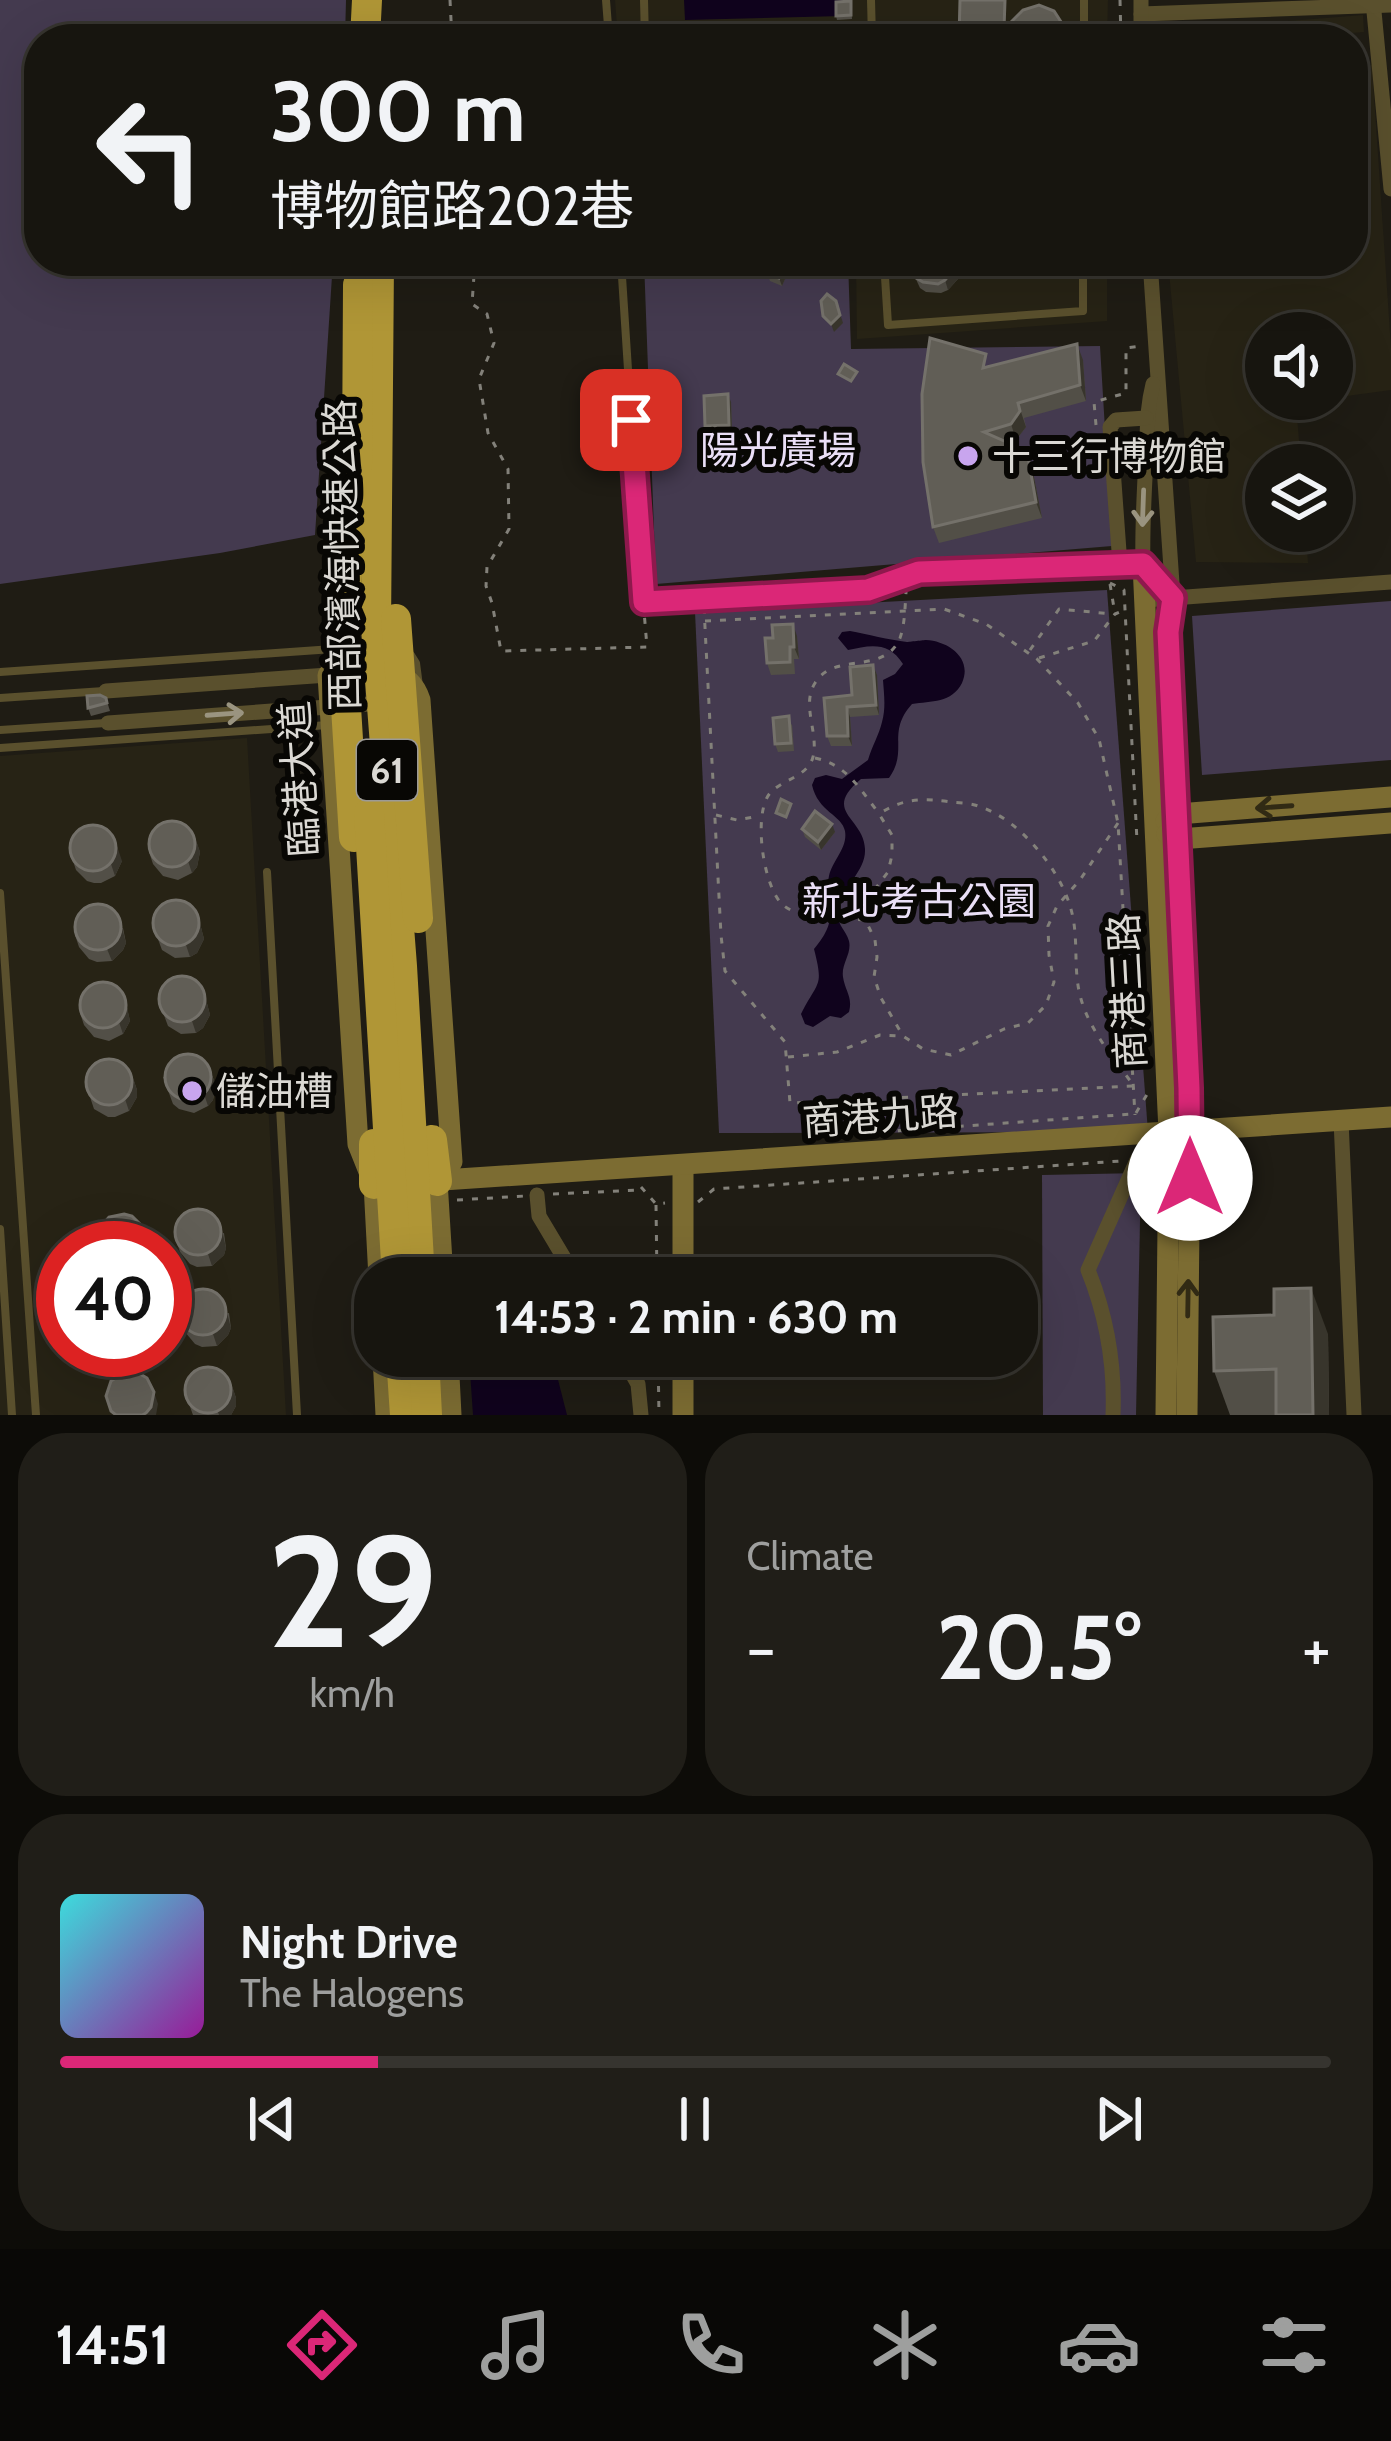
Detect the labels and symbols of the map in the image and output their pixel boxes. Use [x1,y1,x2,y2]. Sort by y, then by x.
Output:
pin [580,369,682,471]
street label: 西部濱海快速公路 [315,399,369,711]
park label: 陽光廣場 [700,426,856,474]
place label: 十三行博物館 [992,432,1226,480]
marker: 十三行博物館 [955,443,981,469]
one-way arrow [1131,488,1154,527]
street label: 臨港大道 [270,700,328,858]
one-way arrow [205,703,244,726]
road number: 61 [357,740,417,800]
one-way arrow [1255,795,1294,818]
park label: 新北考古公園 [802,877,1036,925]
street label: 商港三路 [1099,912,1155,1070]
place label: 儲油槽 [216,1067,333,1115]
marker: 儲油槽 [179,1078,205,1104]
street label: 商港九路 [801,1087,959,1145]
position arrow [1127,1115,1253,1241]
speed limit sign: 40 [36,1221,192,1377]
one-way arrow [1177,1279,1199,1318]

